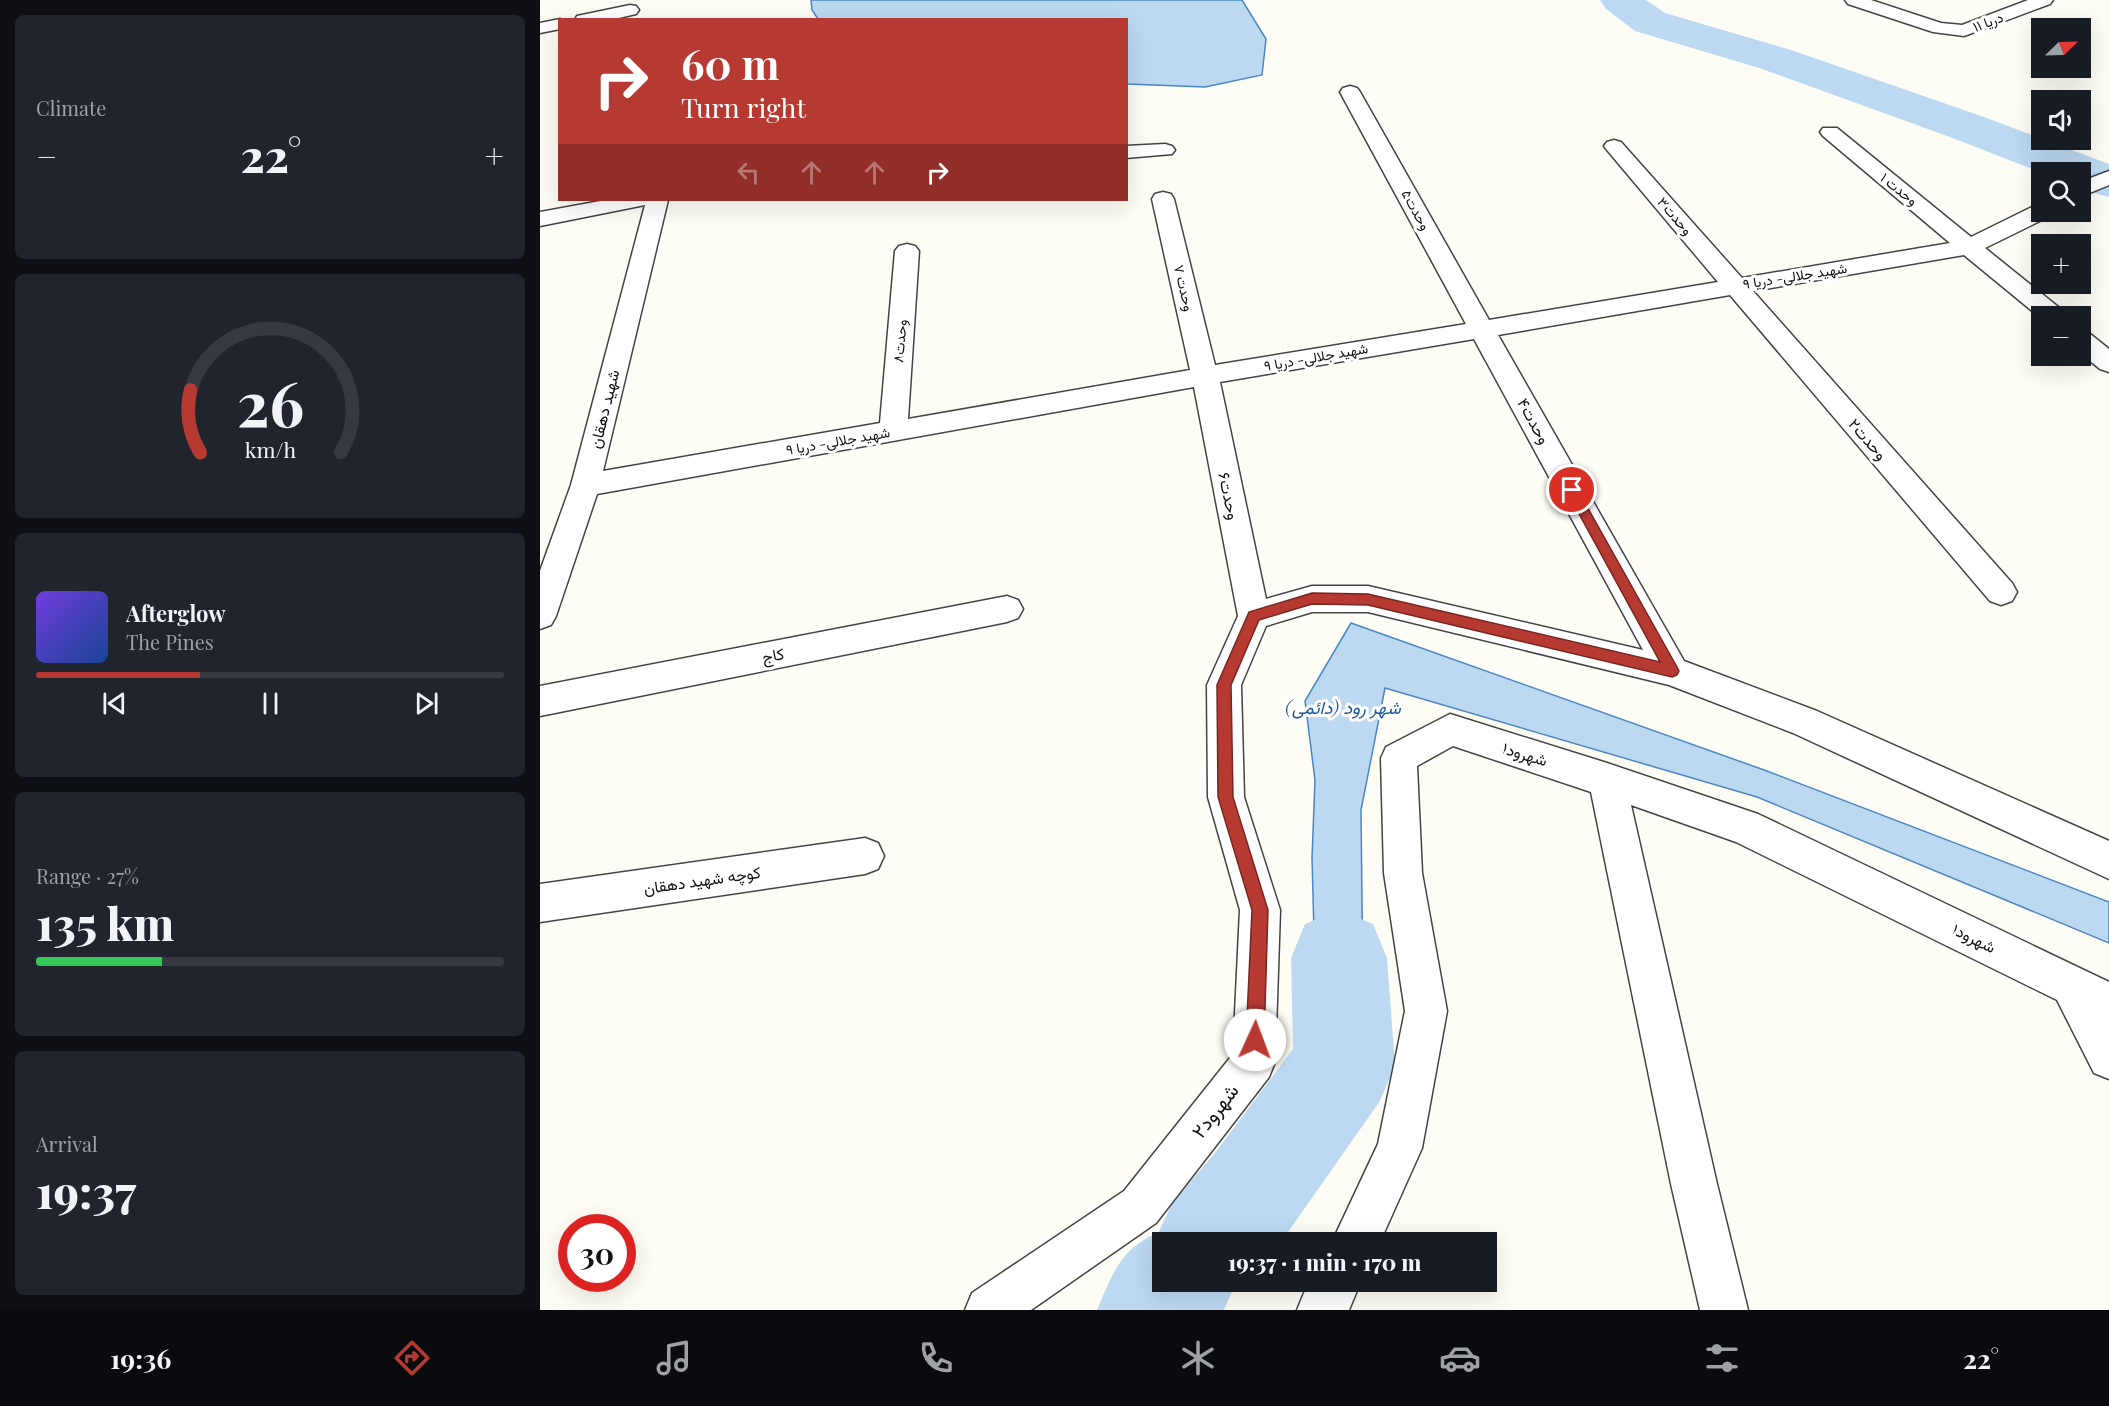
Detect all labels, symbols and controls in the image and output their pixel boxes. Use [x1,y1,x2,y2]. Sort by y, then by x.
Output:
street label: دریا ۱۱ [1970,7,2006,36]
north arrow [2031,18,2091,78]
map controls [2031,18,2091,366]
text: 60 m [681,35,779,91]
icon: right [582,42,660,120]
text: Turn right [681,89,806,125]
button: sound [2031,90,2091,150]
text: Climate [36,94,106,121]
text: 22° [241,124,301,184]
text: − [36,133,57,177]
text: + [485,133,504,177]
icon: left [732,156,765,189]
icon: ahead [795,156,828,189]
icon: ahead [858,156,891,189]
icon: right [921,156,954,189]
button: search [2031,162,2091,222]
street label: وحدت ۱ [1877,168,1922,209]
street label: وحدت۵ [1398,186,1435,233]
street label: وحدت۳ [1654,193,1697,239]
button: + [2031,234,2091,294]
street label: شهید جلالی- دریا ۹ [1741,258,1848,293]
street label: وحدت ۷ [1170,263,1199,313]
button: − [2031,306,2091,366]
street label: وحدت۸ [888,318,911,363]
street label: شهید جلالی- دریا ۹ [1262,338,1369,375]
text: 26 [236,359,304,443]
street label: شهید دهقان [584,367,624,451]
street label: وحدت۴ [1512,394,1556,448]
street label: وحدت۲ [1844,413,1892,465]
street label: شهید جلالی- دریا ۹ [784,422,891,459]
text: km/h [244,435,296,463]
pin [1546,464,1597,515]
street label: وحدت۶ [1213,470,1245,522]
icon: arrive [1555,473,1588,506]
text: Afterglow [126,598,226,628]
text: The Pines [126,628,214,655]
street label: کاج [760,642,786,669]
icon: previous [98,687,131,720]
icon: pause [254,687,287,720]
icon: next [410,687,443,720]
water label: شهر رود (دائمی) [1285,695,1401,719]
street label: شهرود۱ [1500,737,1550,771]
street label: کوچه شهید دهقان [642,861,762,900]
text: Range · 27% [36,862,139,889]
text: 135 km [36,892,174,952]
street label: شهرود۱ [1949,918,1999,958]
position arrow [1223,1008,1287,1072]
street label: شهرود۲ [1184,1077,1244,1143]
text: Arrival [36,1130,98,1157]
text: 19:37 [36,1160,136,1220]
speed limit sign: 30 [558,1214,636,1292]
text: 19:37 · 1 min · 170 m [1228,1247,1421,1277]
icon: directions [391,1337,433,1379]
icon: music [653,1337,695,1379]
icon: phone [915,1337,957,1379]
icon: climate [1177,1337,1219,1379]
icon: car [1439,1337,1481,1379]
icon: filters [1701,1337,1743,1379]
text: 19:36 [110,1340,171,1376]
text: 22° [1963,1340,1999,1376]

